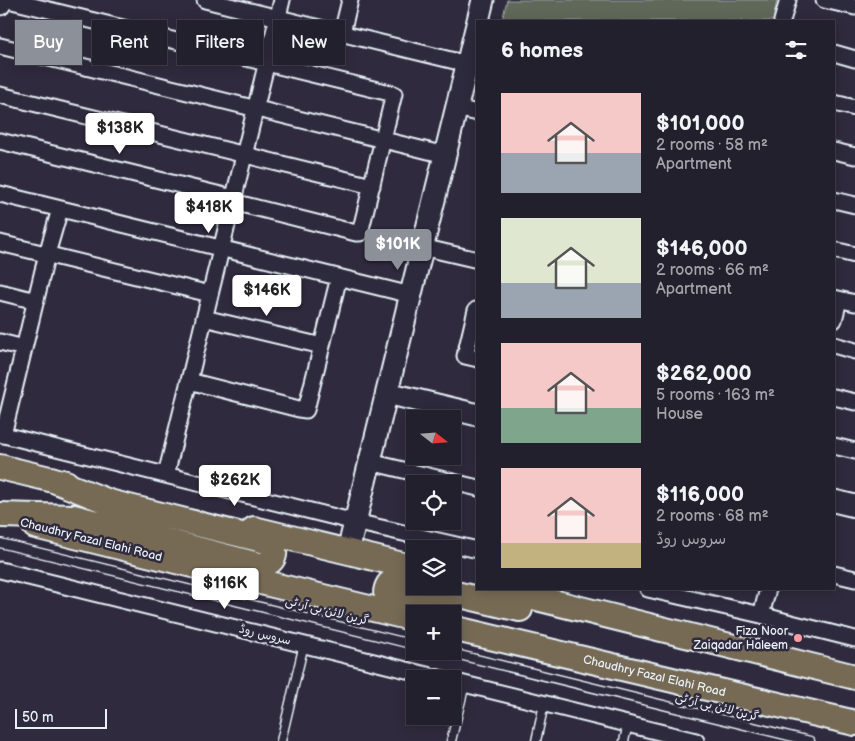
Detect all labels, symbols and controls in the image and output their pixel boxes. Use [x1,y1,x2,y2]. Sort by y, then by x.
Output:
chip: Buy [15,20,82,65]
chip: Rent [92,20,167,65]
chip: Filters [177,20,263,65]
chip: New [273,20,345,65]
icon: filters [782,36,810,64]
text: 6 homes [501,38,583,63]
text: $101,000 [656,111,745,136]
pin: $138K [85,112,155,155]
icon: home [541,113,601,173]
text: $138K [96,119,144,138]
text: 2 rooms · 58 m² [656,136,768,155]
text: Apartment [656,155,732,174]
pin: $418K [174,192,244,234]
text: $418K [186,198,232,217]
pin: $101K [363,228,433,271]
text: $101K [376,235,420,254]
text: $146,000 [656,236,748,261]
icon: home [541,238,601,298]
text: 2 rooms · 66 m² [656,261,769,280]
pin: $146K [232,274,302,317]
text: Apartment [656,280,732,299]
text: $146K [243,281,291,300]
text: $262,000 [656,361,752,386]
icon: home [541,363,601,423]
text: 5 rooms · 163 m² [656,386,775,405]
text: House [656,405,703,424]
north arrow [406,410,461,465]
map controls [406,410,461,725]
pin: $262K [200,464,270,507]
text: $262K [210,471,260,490]
button: locate [406,475,461,530]
text: $116,000 [656,482,744,507]
icon: home [541,488,601,548]
text: 2 rooms · 68 m² [656,507,769,526]
street label: Chaudhry Fazal Elahi Road [18,515,164,565]
text: سروس روڈ [656,530,726,549]
button: layers [406,540,461,595]
pin: $116K [190,568,260,610]
text: $116K [203,574,247,593]
street label: گرین لائن بی آر ٹی [284,593,370,629]
button: + [406,605,461,660]
street label: سروس روڈ [238,621,292,649]
place label: Fiza Noor Zaiqadar Haleem [693,624,789,653]
marker: Fiza Noor Zaiqadar Haleem [792,632,804,644]
street label: Chaudhry Fazal Elahi Road [582,652,727,700]
button: − [406,670,461,725]
street label: گرین لائن بی آر ٹی [674,689,760,725]
scale bar [15,706,108,729]
text: 50 m [22,709,54,726]

